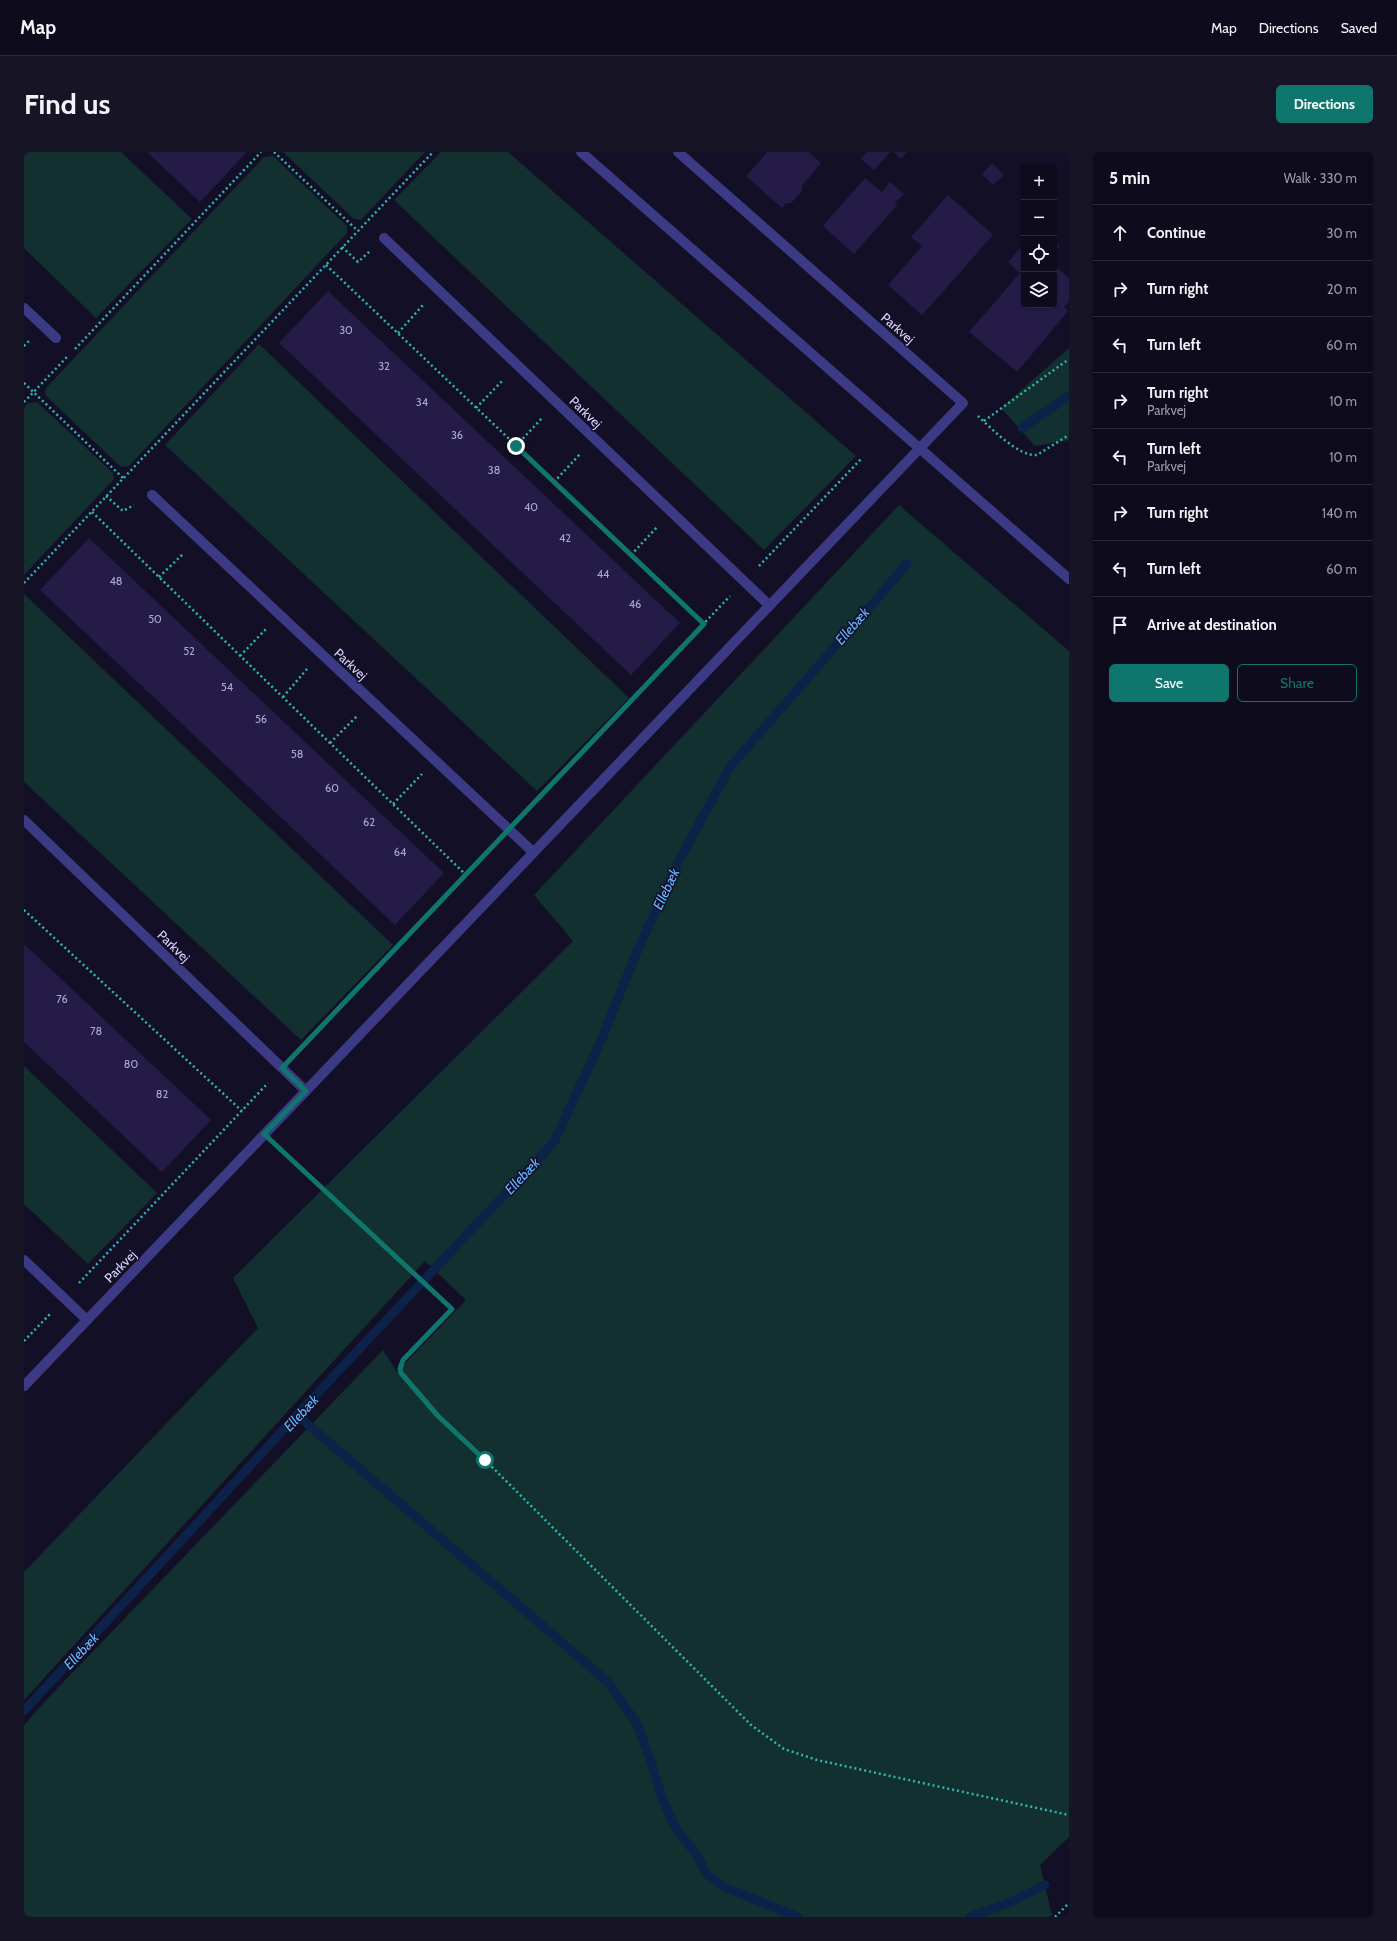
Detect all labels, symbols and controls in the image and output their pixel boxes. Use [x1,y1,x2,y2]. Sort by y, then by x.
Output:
text: Map [20,16,56,39]
text: Map [1211,19,1237,37]
text: Directions [1259,19,1319,37]
text: Saved [1341,19,1377,37]
button: Directions [1276,85,1373,123]
text: Find us [24,87,110,121]
map controls [1021,164,1057,308]
button: + [1021,164,1057,200]
text: 5 min [1109,168,1150,188]
text: Walk · 330 m [1284,170,1357,186]
button: − [1021,200,1057,236]
icon: ahead [1109,222,1131,244]
text: Continue [1147,224,1206,242]
text: 30 m [1327,225,1357,241]
button: locate [1021,236,1057,272]
button: layers [1021,272,1057,308]
icon: right [1109,278,1131,300]
text: Turn right [1147,280,1208,298]
text: 20 m [1327,281,1357,297]
street label: Parkvej [877,309,918,348]
house number: 30 [339,323,353,337]
icon: left [1109,334,1131,356]
text: Turn left [1147,336,1201,354]
text: 60 m [1326,337,1357,353]
house number: 32 [378,359,390,373]
text: Turn right [1147,384,1208,402]
icon: right [1109,390,1131,412]
street label: Parkvej [566,393,606,432]
text: 10 m [1329,393,1357,409]
house number: 34 [416,395,429,409]
text: Parkvej [1147,402,1186,418]
house number: 36 [451,428,463,442]
route end [507,437,525,455]
text: Turn left [1147,440,1201,458]
icon: left [1109,446,1131,468]
text: 10 m [1329,449,1357,465]
text: Parkvej [1147,458,1186,474]
house number: 38 [488,463,500,477]
house number: 40 [524,500,538,514]
icon: right [1109,502,1131,524]
text: Turn right [1147,504,1208,522]
text: 140 m [1322,505,1357,521]
house number: 42 [559,531,571,545]
icon: left [1109,558,1131,580]
text: Turn left [1147,560,1201,578]
text: 60 m [1326,561,1357,577]
house number: 44 [597,567,610,581]
house number: 48 [109,574,123,588]
house number: 46 [629,597,641,611]
water label: Ellebæk [831,603,874,648]
house number: 50 [148,612,162,626]
icon: arrive [1109,614,1131,636]
text: Arrive at destination [1147,616,1277,634]
house number: 52 [183,644,195,658]
street label: Parkvej [331,645,371,684]
button: Save [1109,664,1229,702]
button: Share [1237,664,1357,702]
house number: 54 [221,680,234,694]
house number: 56 [255,712,267,726]
house number: 58 [291,747,303,761]
house number: 60 [325,781,339,795]
house number: 62 [363,815,375,829]
house number: 64 [394,845,407,859]
water label: Ellebæk [649,865,684,913]
street label: Parkvej [154,927,194,966]
house number: 76 [56,992,68,1006]
house number: 78 [90,1024,102,1038]
house number: 80 [124,1057,138,1071]
house number: 82 [156,1087,168,1101]
water label: Ellebæk [501,1153,544,1198]
street label: Parkvej [101,1246,140,1286]
water label: Ellebæk [280,1390,323,1435]
route start [476,1451,494,1469]
water label: Ellebæk [60,1628,103,1673]

